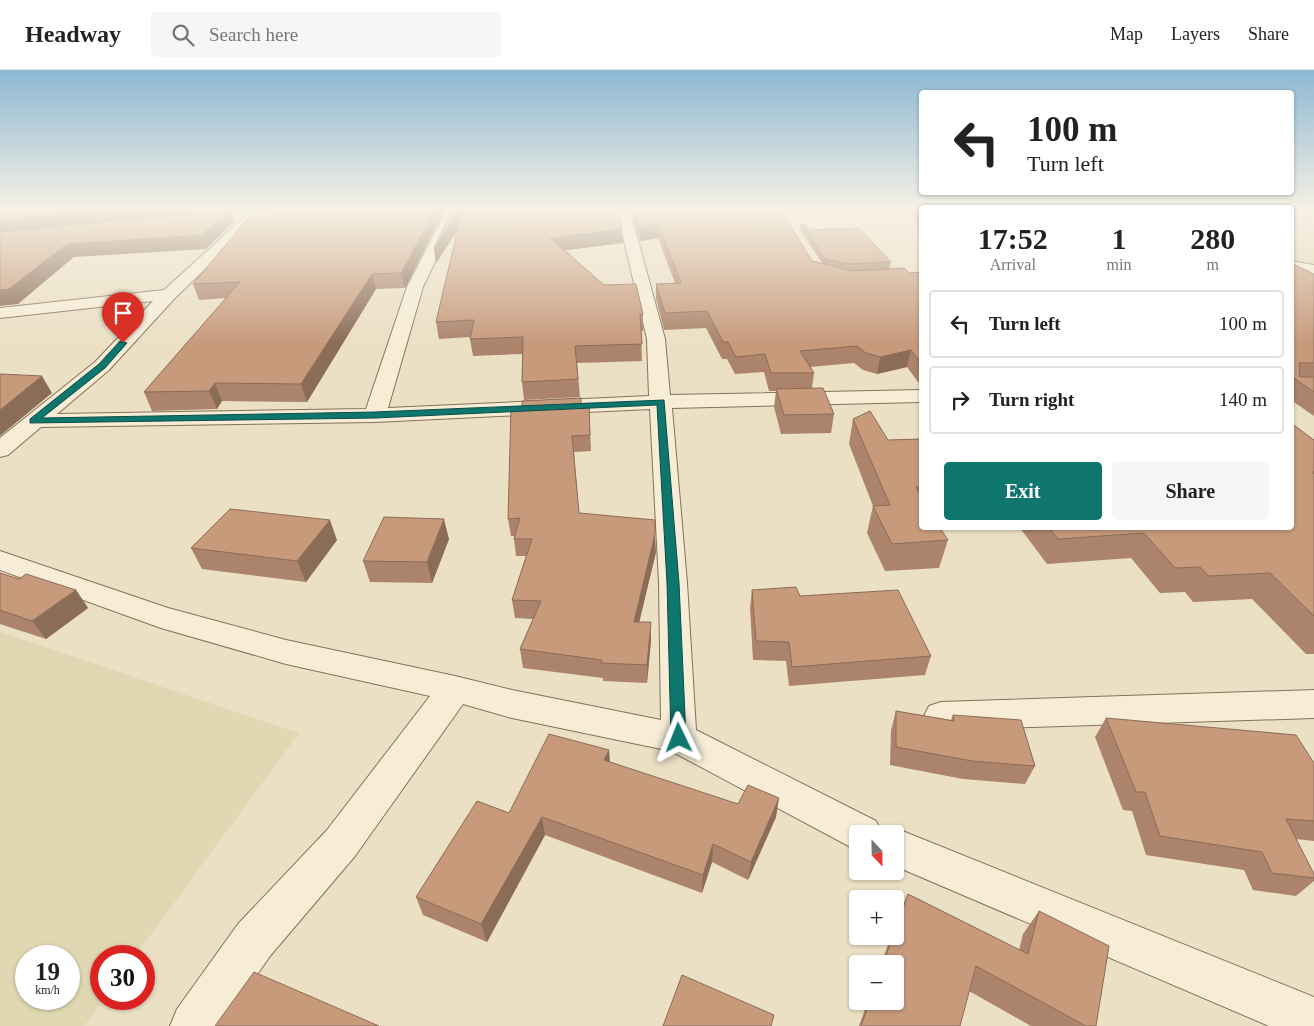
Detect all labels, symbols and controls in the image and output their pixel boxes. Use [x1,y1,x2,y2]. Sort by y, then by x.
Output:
search box [151,12,501,57]
text: Headway [25,21,121,47]
icon: search [169,21,197,49]
text: Search here [209,24,298,45]
text: Map [1110,24,1143,44]
text: Layers [1171,24,1220,44]
text: Share [1248,24,1289,44]
icon: left [944,110,1009,175]
text: 100 m [1027,110,1117,149]
text: Turn left [1027,151,1104,176]
text: 17:52 [978,222,1048,255]
text: 1 [1111,222,1126,255]
text: 280 [1190,222,1235,255]
text: Arrival [990,256,1036,273]
text: min [1107,256,1131,273]
text: m [1206,256,1219,273]
pin [102,292,144,343]
icon: arrive [109,299,137,327]
icon: left [946,310,974,338]
text: Turn left [989,313,1061,334]
text: 100 m [1219,313,1267,334]
icon: right [946,386,974,414]
text: Turn right [989,389,1074,410]
text: 140 m [1219,389,1267,410]
button: Exit [944,462,1102,520]
button: Share [1112,462,1269,520]
position arrow [652,711,704,763]
north arrow [849,825,904,880]
map controls [849,825,904,1010]
button: + [849,890,904,945]
speed limit sign: 30 [90,945,155,1010]
button: − [849,955,904,1010]
text: 19 [35,958,60,985]
text: km/h [35,983,60,997]

